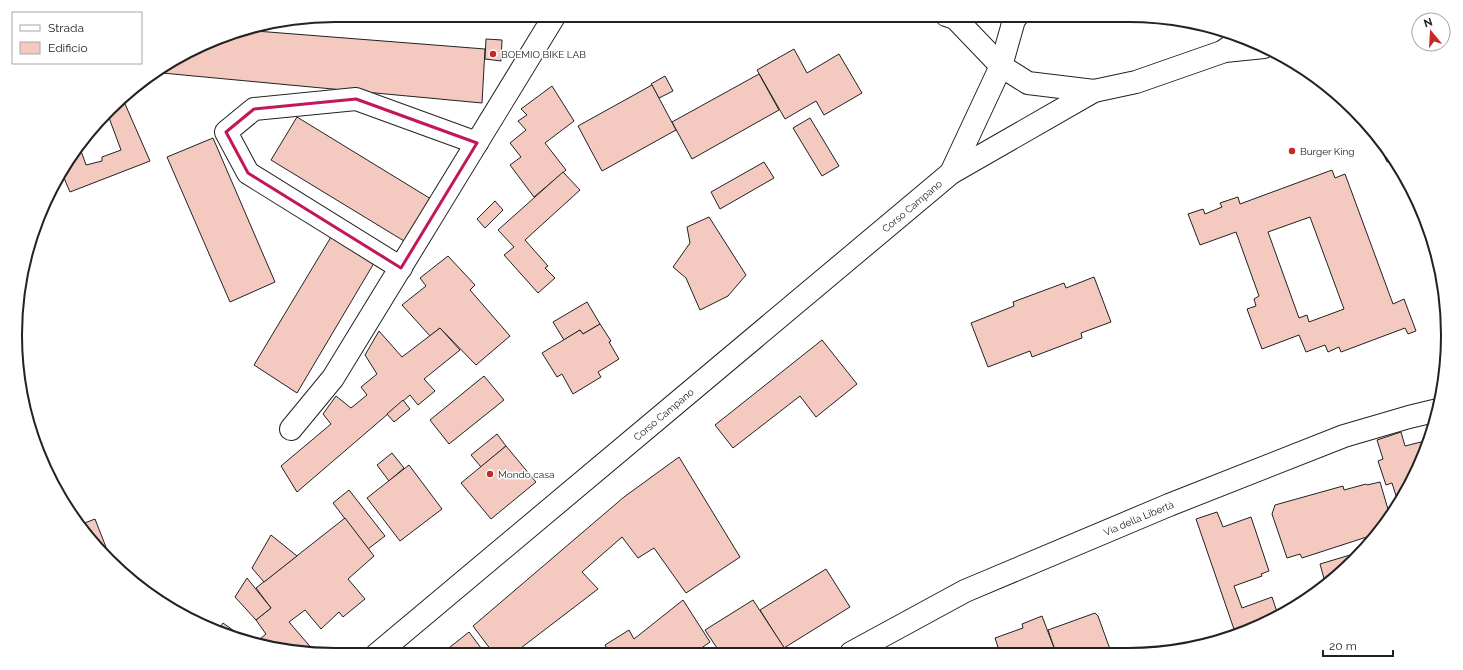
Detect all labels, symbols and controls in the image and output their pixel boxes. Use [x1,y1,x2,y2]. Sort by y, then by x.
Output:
legend [12,12,142,64]
north arrow [1411,12,1451,52]
text: N [1422,15,1434,30]
text: Strada [48,21,84,35]
text: Edificio [48,41,88,55]
marker: BOEMIO BIKE LAB [488,49,498,59]
place label: BOEMIO BIKE LAB [501,49,586,60]
marker: Burger King [1287,146,1297,156]
place label: Burger King [1300,146,1354,157]
street label: Corso Campano [880,178,944,234]
street label: Corso Campano [631,386,696,442]
marker: Mondo casa [485,469,495,479]
place label: Mondo casa [498,469,554,480]
street label: Via della Libertà [1102,498,1175,538]
scale bar [1323,632,1393,658]
text: 20 m [1329,639,1357,653]

